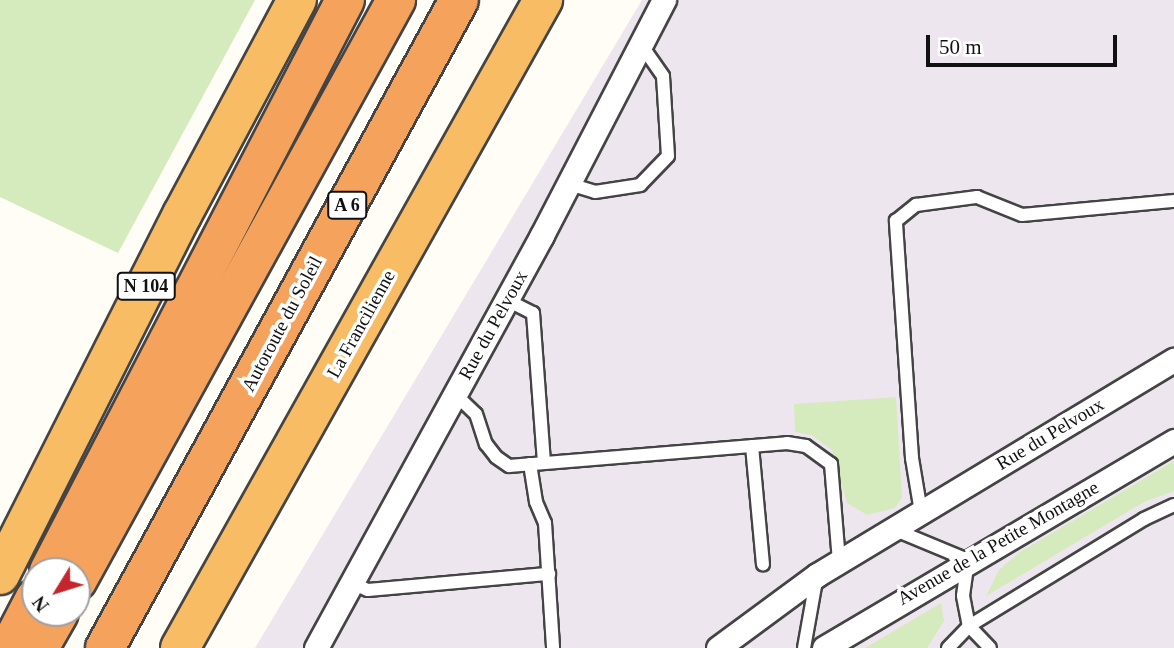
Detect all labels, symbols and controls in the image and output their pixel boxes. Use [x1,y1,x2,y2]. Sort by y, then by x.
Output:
scale bar [929,21,1120,65]
text: 50 m [939,35,982,59]
road number: A 6 [326,190,368,220]
street label: Autoroute du Soleil [237,252,327,396]
street label: La Francilienne [322,266,400,382]
street label: Rue du Pelvoux [454,266,532,384]
road number: N 104 [116,272,176,300]
street label: Rue du Pelvoux [992,393,1108,475]
street label: Avenue de la Petite Montagne [893,476,1103,610]
north arrow [21,557,91,627]
text: N [28,592,53,616]

